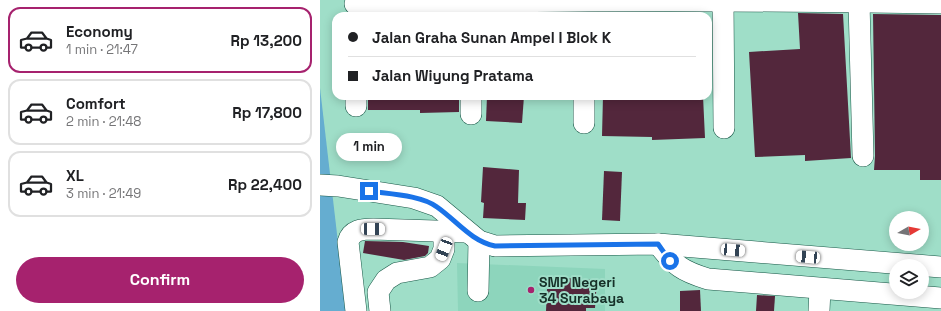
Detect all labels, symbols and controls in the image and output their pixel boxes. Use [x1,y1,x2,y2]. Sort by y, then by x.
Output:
icon: car [18,22,54,58]
text: Economy [66,22,133,41]
text: Jalan Graha Sunan Ampel I Blok K [372,28,611,47]
text: Rp 13,200 [230,31,302,50]
text: 1 min · 21:47 [66,41,138,58]
text: Jalan Wiyung Pratama [372,66,533,85]
icon: car [18,94,54,130]
text: Comfort [66,94,126,113]
text: Rp 17,800 [232,103,302,122]
text: 2 min · 21:48 [66,113,141,130]
callout: 1 min [336,133,402,161]
text: 1 min [353,138,385,155]
icon: car [18,166,54,202]
text: XL [66,166,84,185]
text: Rp 22,400 [228,175,302,194]
route end [360,182,378,200]
text: 3 min · 21:49 [66,185,141,202]
north arrow [889,211,929,251]
map controls [889,211,929,299]
car [361,223,385,235]
car [434,236,454,262]
car [721,243,745,257]
car [796,250,820,264]
route start [661,252,679,270]
button: Confirm [16,257,304,303]
button: layers [889,259,929,299]
place label: SMP Negeri 34 Surabaya [539,273,624,307]
marker: SMP Negeri 34 Surabaya [526,285,536,295]

